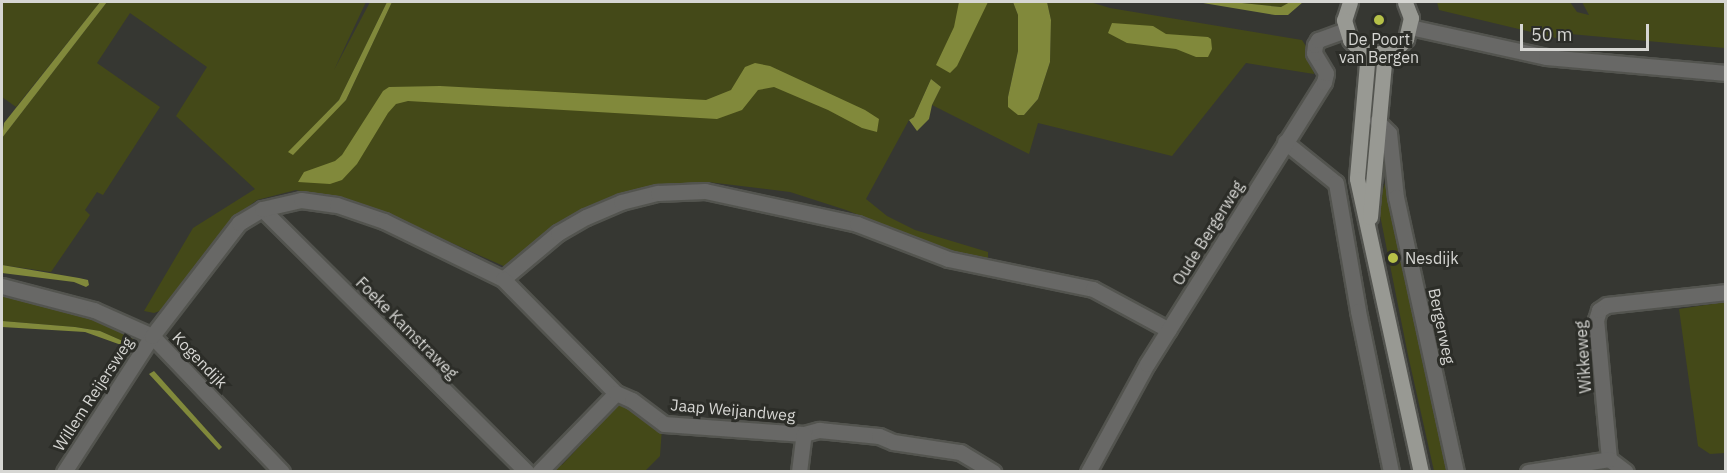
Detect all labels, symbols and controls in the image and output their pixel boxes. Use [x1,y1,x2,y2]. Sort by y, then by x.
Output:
scale bar [1523,12,1652,50]
marker: De Poort van Bergen [1372,13,1386,27]
text: 50 m [1531,23,1573,46]
place label: De Poort van Bergen [1339,29,1419,67]
street label: Oude Bergerweg [1168,177,1248,289]
place label: Nesdijk [1405,248,1459,268]
marker: Nesdijk [1386,251,1400,265]
street label: Foeke Kamstraweg [352,273,462,383]
street label: Bergerweg [1425,286,1459,366]
street label: Wikkeweg [1571,320,1595,394]
street label: Kogendijk [169,328,231,392]
street label: Willem Reijersweg [49,333,137,455]
street label: Jaap Weijandweg [670,395,796,425]

